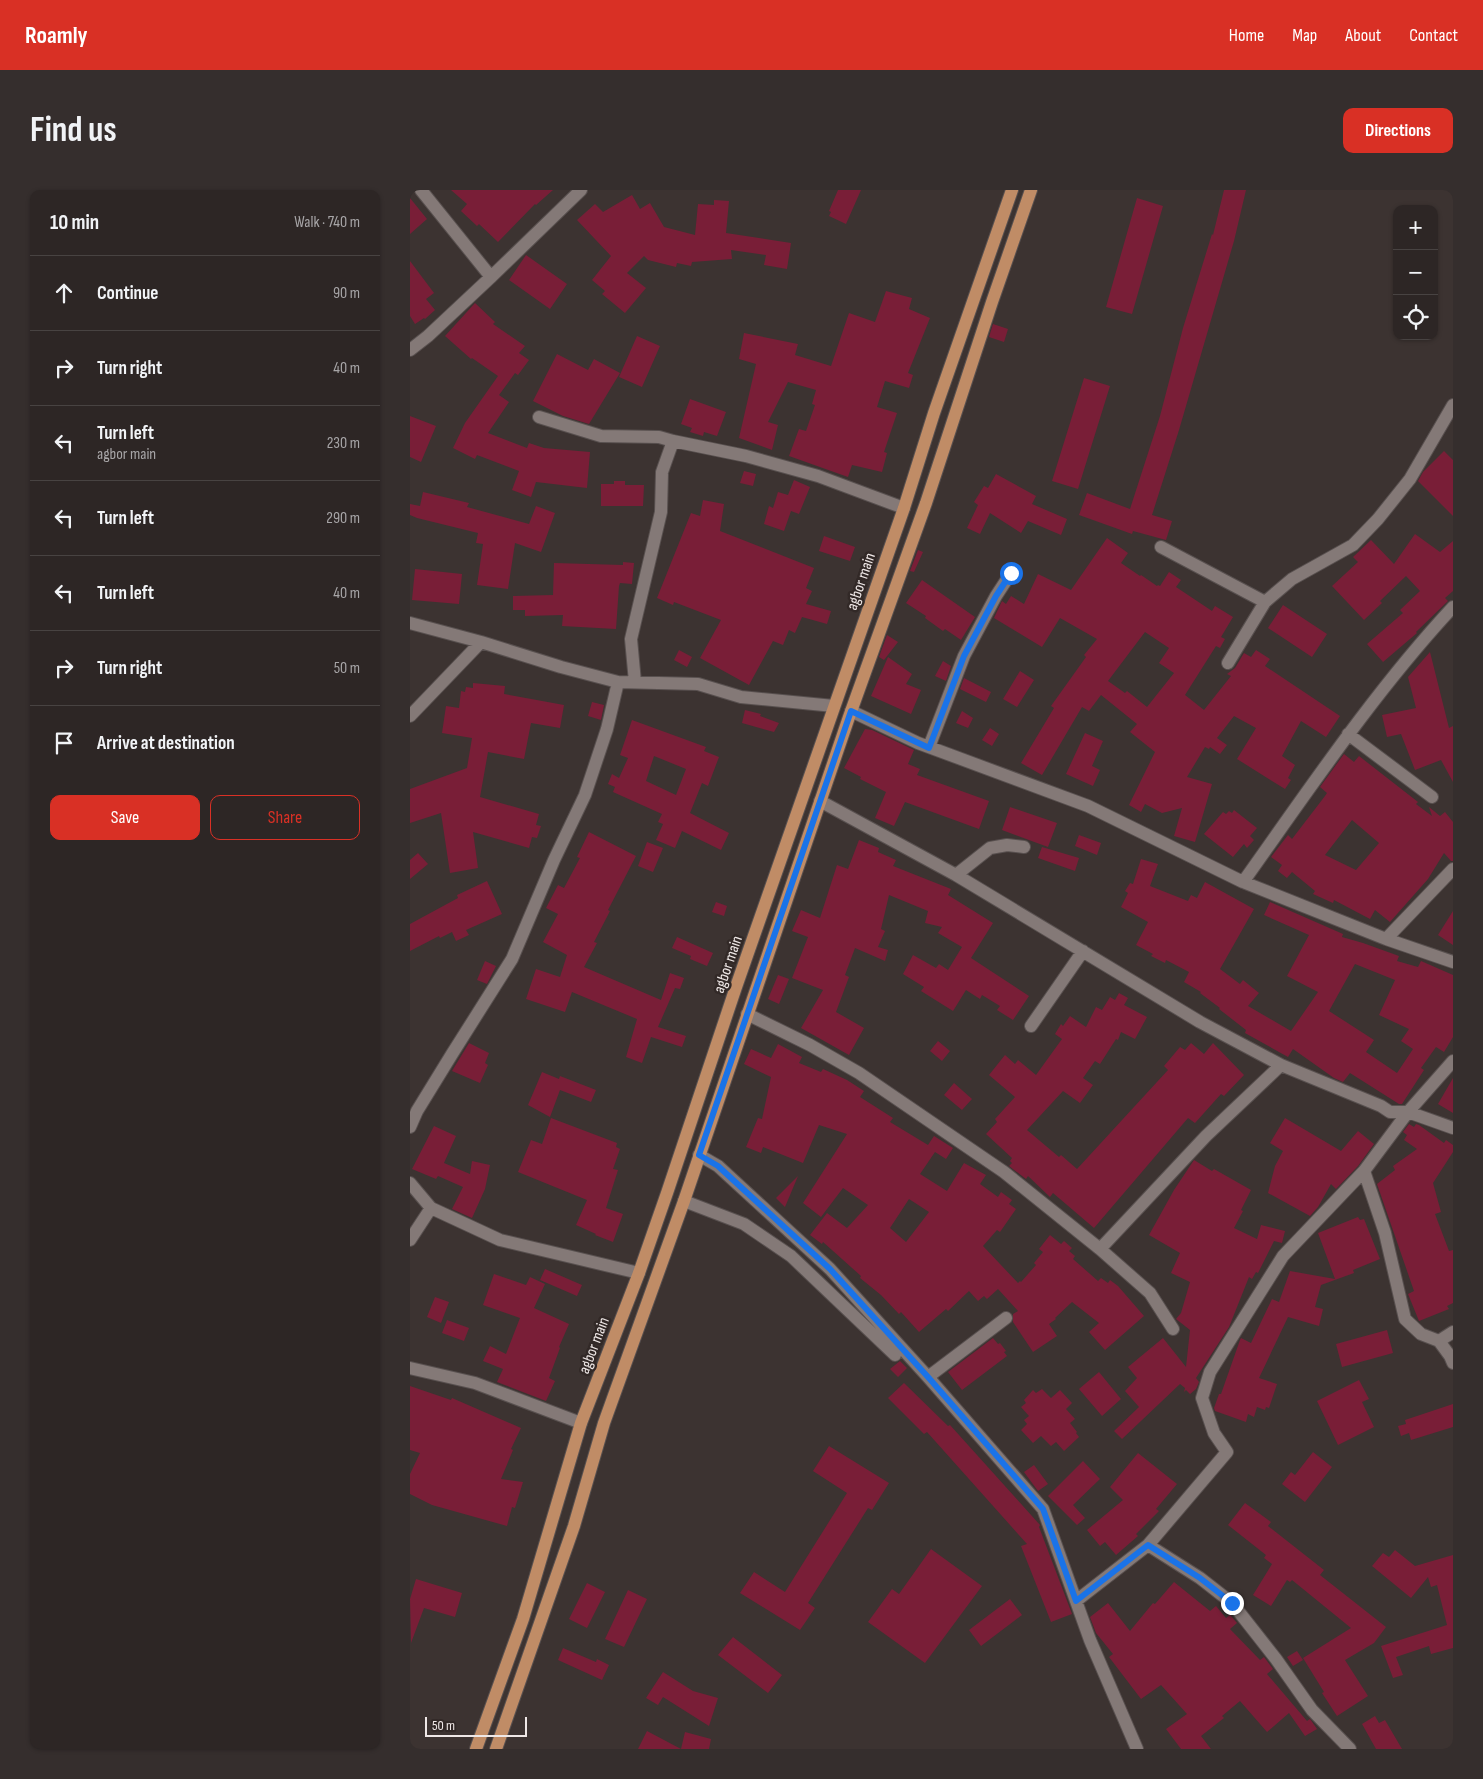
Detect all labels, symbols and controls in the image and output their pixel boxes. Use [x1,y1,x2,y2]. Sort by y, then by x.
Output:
text: Roamly [25,21,88,50]
text: Home [1229,25,1264,46]
text: Map [1292,25,1317,46]
text: About [1345,25,1381,46]
text: Contact [1409,25,1458,46]
button: Directions [1343,108,1453,153]
text: Find us [30,109,117,152]
map controls [1393,205,1438,340]
button: + [1393,205,1438,250]
text: 10 min [50,210,99,235]
text: Walk · 740 m [294,213,360,232]
button: − [1393,250,1438,295]
icon: ahead [50,279,78,307]
text: Continue [97,282,158,305]
text: 90 m [333,284,360,303]
button: locate [1393,295,1438,340]
icon: right [50,354,78,382]
text: Turn right [97,357,162,380]
text: 40 m [333,359,360,378]
text: Turn left [97,422,154,445]
icon: left [50,429,78,457]
text: 230 m [327,434,360,453]
text: agbor main [97,445,156,464]
icon: left [50,504,78,532]
text: Turn left [97,507,154,530]
text: 290 m [326,509,360,528]
street label: agbor main [843,550,880,613]
route start [1000,562,1023,585]
icon: left [50,579,78,607]
text: Turn left [97,582,154,605]
text: 40 m [333,584,360,603]
icon: right [50,654,78,682]
text: Turn right [97,657,162,680]
text: 50 m [334,659,360,678]
icon: arrive [50,729,78,757]
text: Arrive at destination [97,732,235,755]
button: Save [50,795,200,840]
button: Share [210,795,360,840]
street label: agbor main [710,933,747,996]
street label: agbor main [575,1314,614,1377]
route end [1221,1592,1244,1615]
scale bar [425,1714,528,1737]
text: 50 m [432,1717,455,1734]

